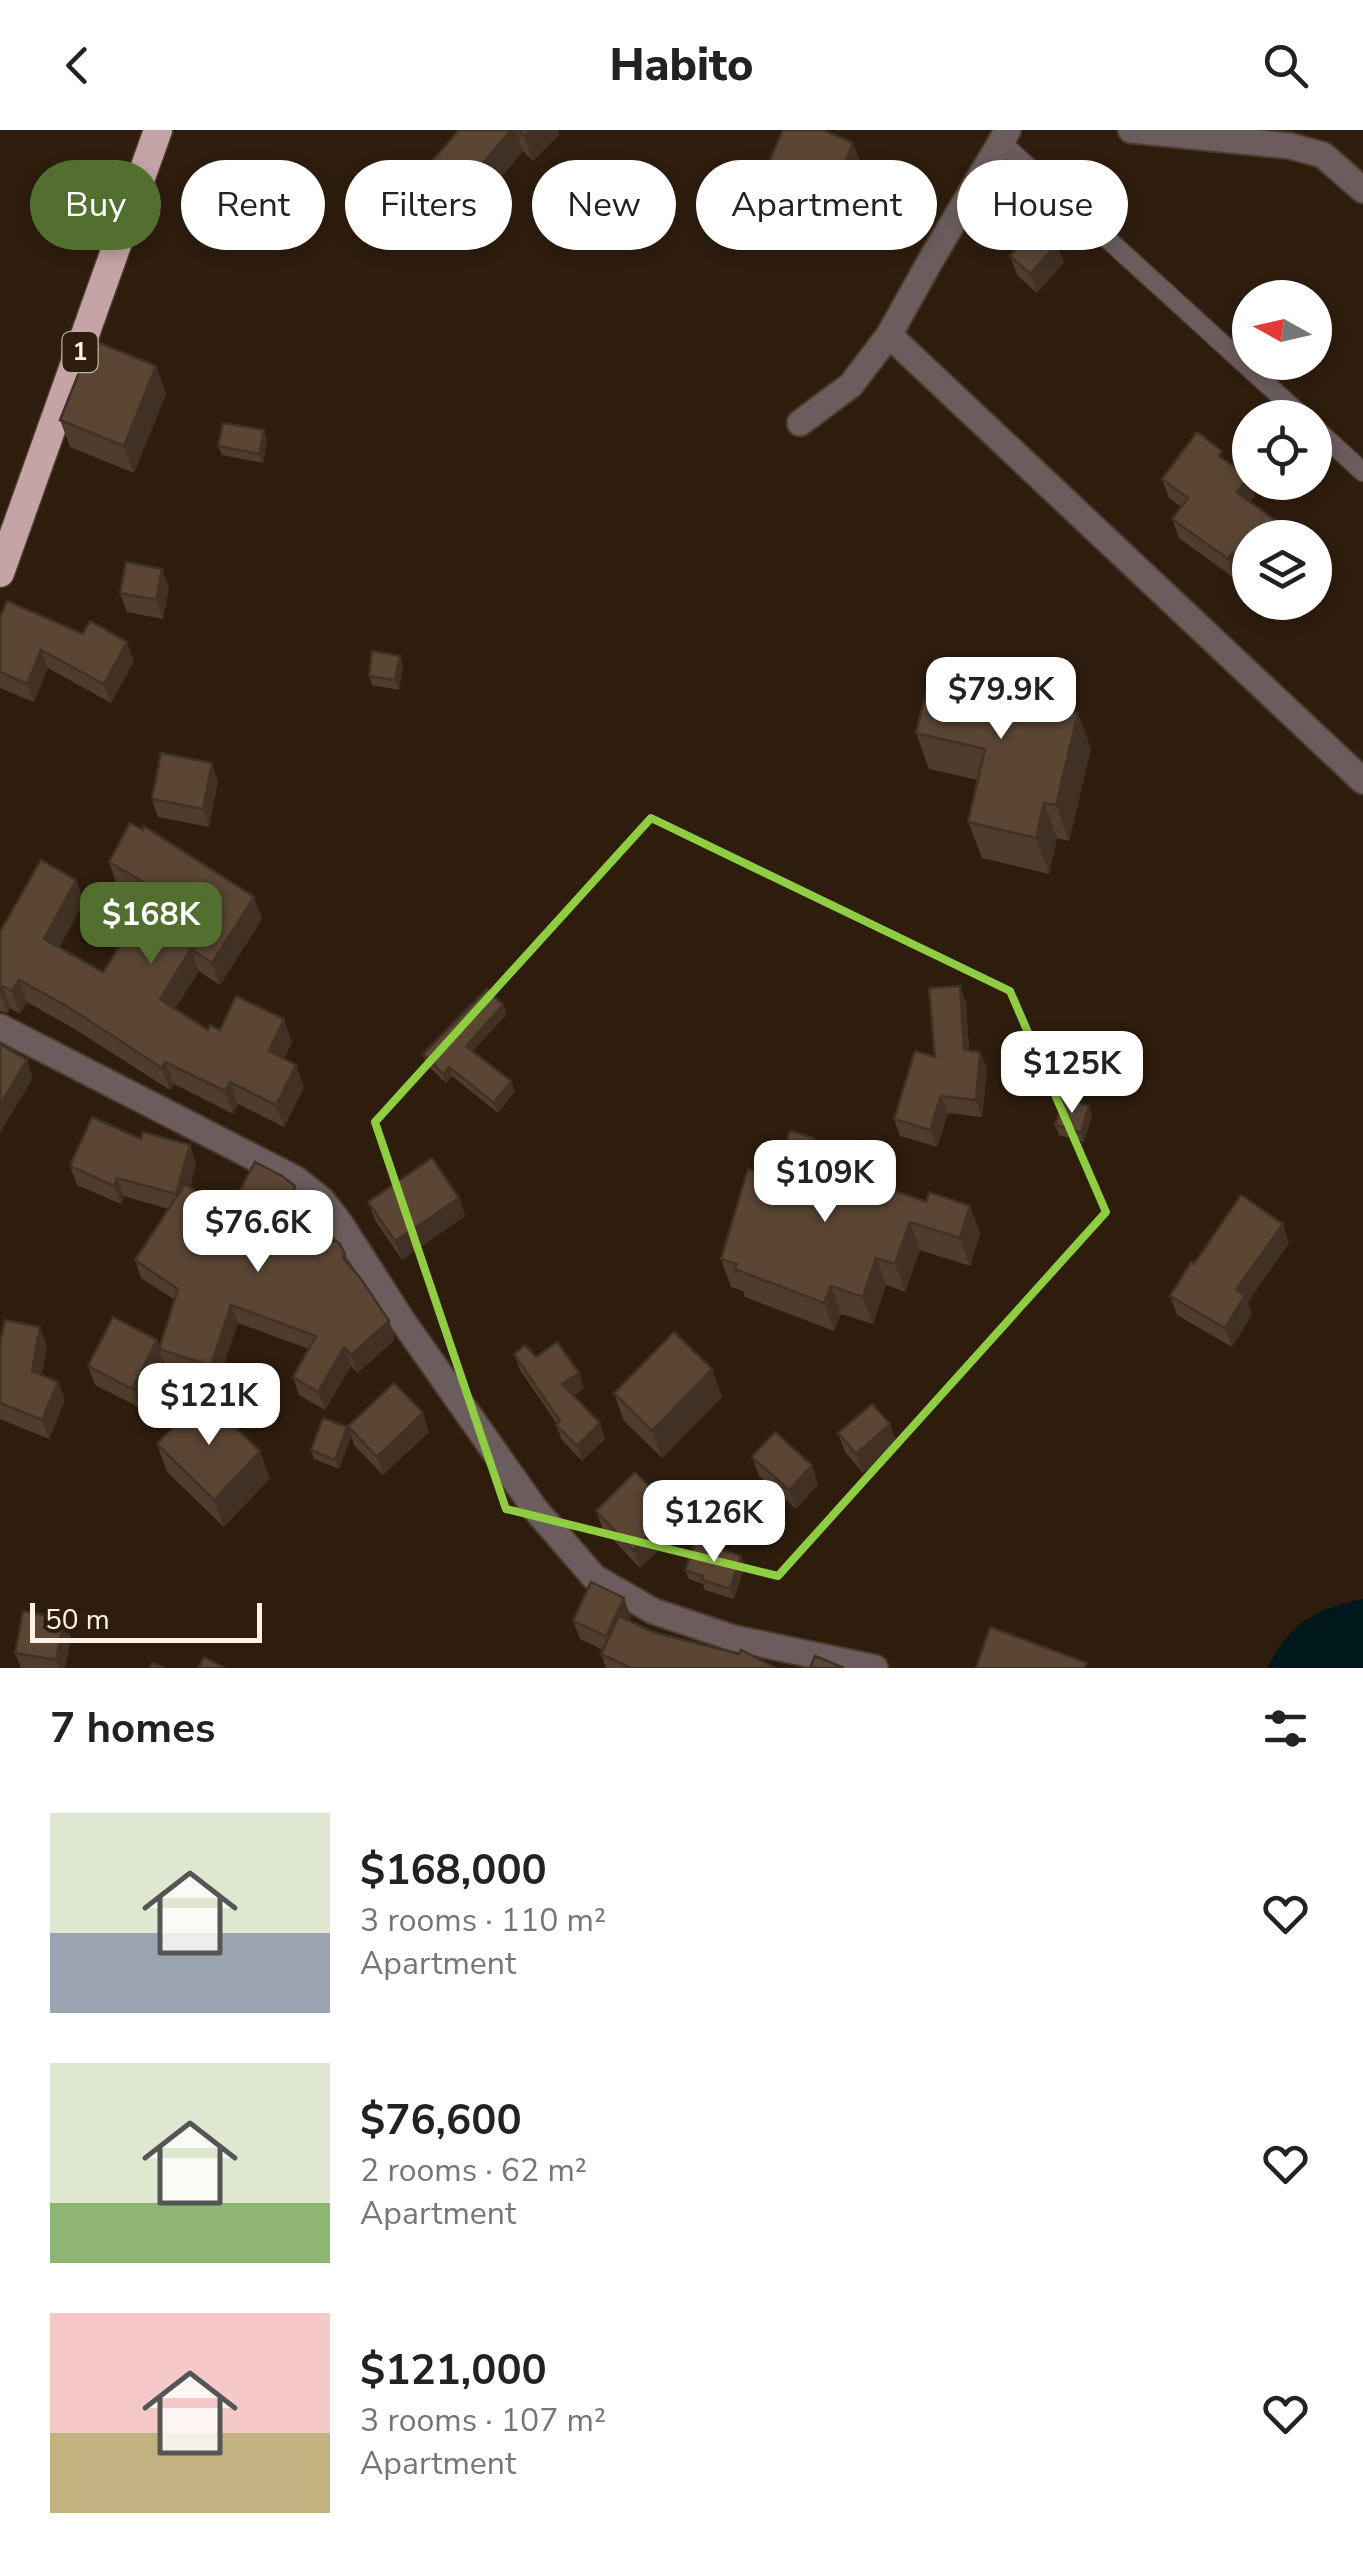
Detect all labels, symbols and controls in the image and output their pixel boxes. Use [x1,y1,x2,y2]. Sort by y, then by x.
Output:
text: Habito [609,35,754,96]
icon: back [50,38,105,93]
icon: search [1258,38,1313,93]
chip: Buy [30,160,161,250]
chip: Rent [181,160,325,250]
chip: Filters [345,160,512,250]
chip: New [532,160,676,250]
chip: Apartment [696,160,937,250]
chip: House [957,160,1128,250]
north arrow [1232,280,1332,380]
map controls [1232,280,1332,620]
road number: 1 [62,332,98,372]
button: locate [1232,400,1332,500]
button: layers [1232,520,1332,620]
pin: $79.9K [920,657,1082,742]
text: $79.9K [948,668,1054,711]
pin: $168K [81,882,221,967]
text: $168K [102,893,200,936]
pin: $125K [1002,1031,1142,1116]
text: $125K [1023,1042,1121,1085]
pin: $109K [755,1140,895,1225]
text: $109K [776,1151,874,1194]
pin: $76.6K [177,1190,339,1275]
text: $76.6K [205,1201,311,1244]
pin: $121K [139,1363,279,1448]
text: $121K [160,1374,258,1417]
pin: $126K [644,1480,784,1565]
text: $126K [665,1491,763,1534]
scale bar [30,1598,262,1642]
text: 50 m [45,1601,110,1639]
text: 7 homes [50,1700,215,1757]
icon: filters [1258,1701,1313,1756]
text: $168,000 [360,1842,547,1899]
icon: home [130,1853,250,1973]
icon: heart [1258,1886,1313,1941]
text: 3 rooms · 110 m² [360,1899,606,1942]
text: Apartment [360,1942,516,1985]
text: $76,600 [360,2092,522,2149]
icon: home [130,2103,250,2223]
icon: heart [1258,2136,1313,2191]
text: 2 rooms · 62 m² [360,2149,587,2192]
text: Apartment [360,2192,516,2235]
text: $121,000 [360,2342,547,2399]
icon: home [130,2353,250,2473]
icon: heart [1258,2386,1313,2441]
text: 3 rooms · 107 m² [360,2399,606,2442]
text: Apartment [360,2442,516,2485]

